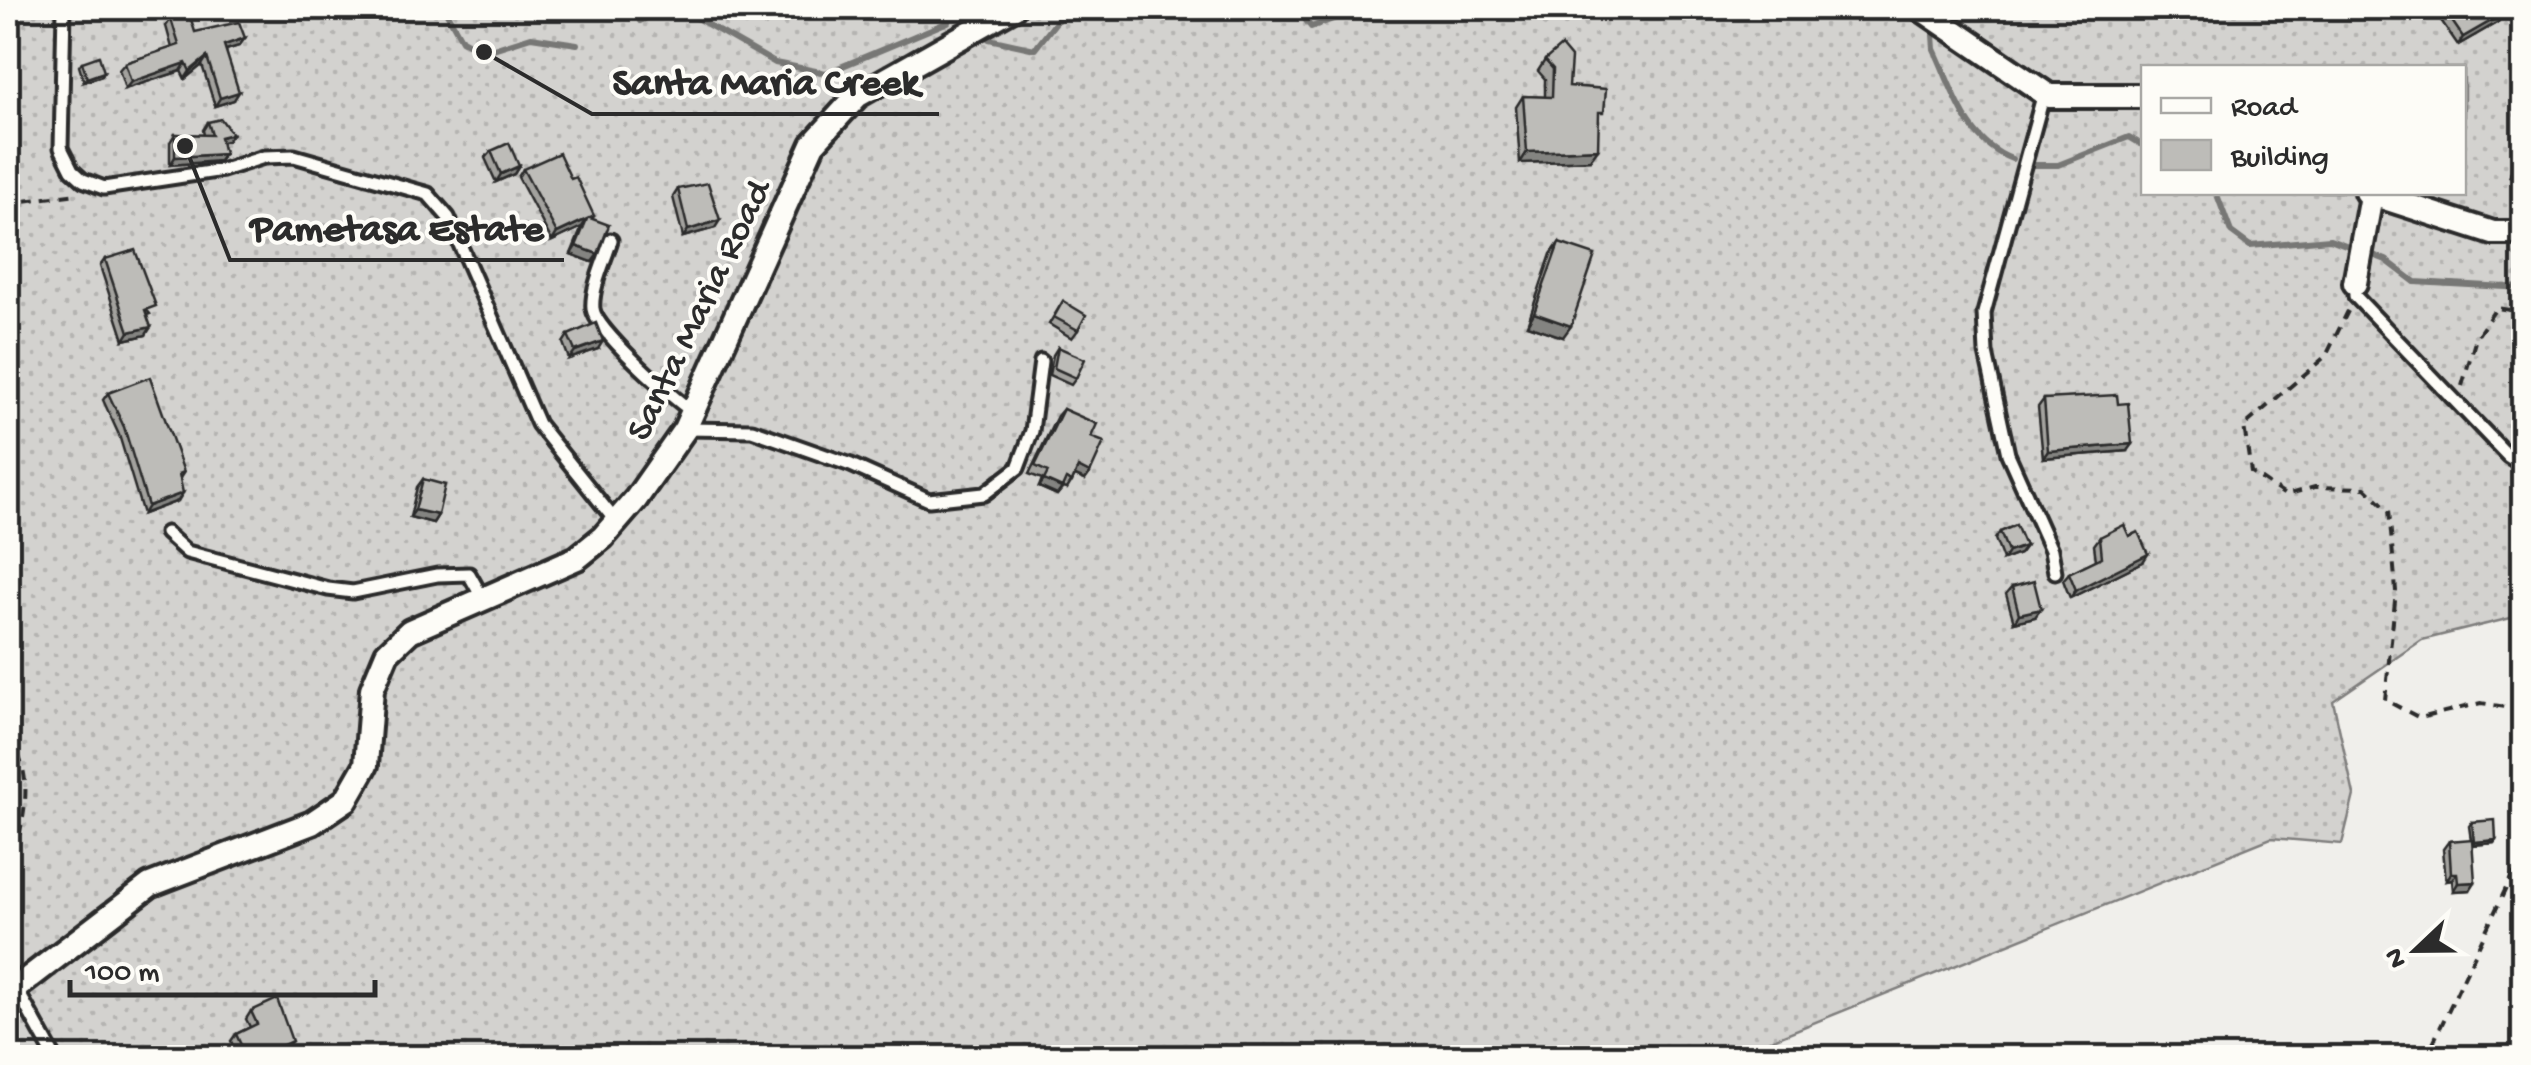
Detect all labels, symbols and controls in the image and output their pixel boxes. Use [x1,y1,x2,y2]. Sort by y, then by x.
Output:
callout: Santa Maria Creek [592,44,939,114]
text: Santa Maria Creek [612,62,924,109]
legend [2141,65,2466,195]
text: Road [2231,92,2299,127]
text: Building [2230,142,2329,177]
street label: Santa Maria Road [619,172,785,449]
callout: Pametasa Estate [230,190,564,260]
text: Pametasa Estate [248,208,545,255]
north arrow [2366,900,2466,1000]
scale bar [70,935,375,997]
text: N [2378,943,2416,972]
text: 100 m [84,957,160,992]

